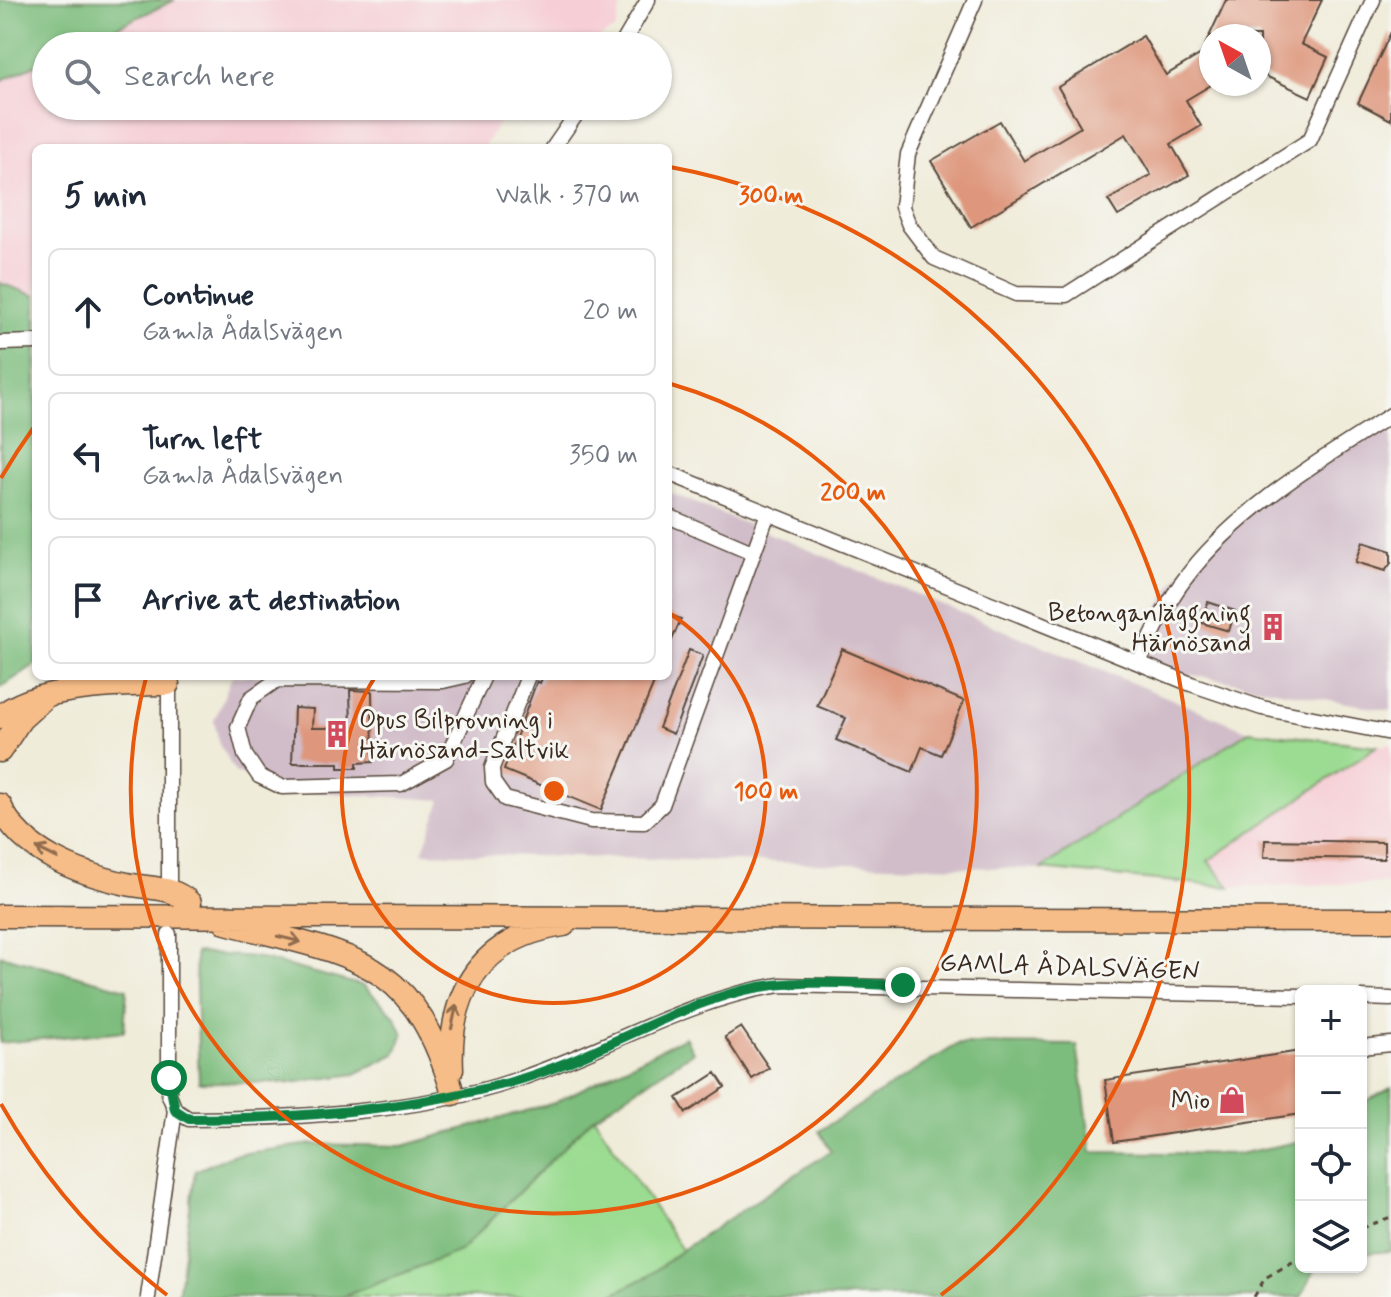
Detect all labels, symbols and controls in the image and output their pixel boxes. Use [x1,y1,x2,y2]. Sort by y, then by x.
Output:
north arrow [1199,24,1271,96]
search box [32,32,672,120]
icon: search [60,54,104,98]
text: Search here [124,57,275,96]
text: 5 min [64,174,147,219]
text: Walk · 370 m [496,179,640,213]
text: 300 m [739,181,803,212]
text: Continue [142,276,254,315]
icon: ahead [66,290,110,334]
text: 20 m [583,295,638,329]
text: Gamla Ådalsvägen [142,315,343,349]
text: Turn left [142,420,262,459]
icon: left [66,434,110,478]
text: 350 m [569,439,638,473]
text: Gamla Ådalsvägen [142,459,343,493]
text: 200 m [820,478,886,509]
icon: arrive [66,578,110,622]
text: Arrive at destination [142,581,400,620]
place label: Betonganläggning Härnösand [1048,597,1251,661]
building icon: Betonganläggning Härnösand [1258,612,1288,642]
place label: Opus Bilprovning i Härnösand-Saltvik [359,704,569,768]
building icon: Opus Bilprovning i Härnösand-Saltvik [322,719,352,749]
centre of rings [540,777,568,805]
text: 100 m [734,777,798,808]
one-way arrow [36,845,59,860]
one-way arrow [276,932,301,947]
street label: GAMLA ÅDALSVÄGEN [939,945,1201,990]
route end [885,967,921,1003]
map controls [1295,985,1367,1273]
button: + [1295,985,1367,1057]
one-way arrow [447,1004,462,1030]
button: − [1295,1057,1367,1129]
route start [151,1060,187,1096]
place label: Mio [1171,1085,1210,1119]
shop icon: Mio [1217,1085,1247,1115]
button: locate [1295,1129,1367,1201]
button: layers [1295,1201,1367,1273]

